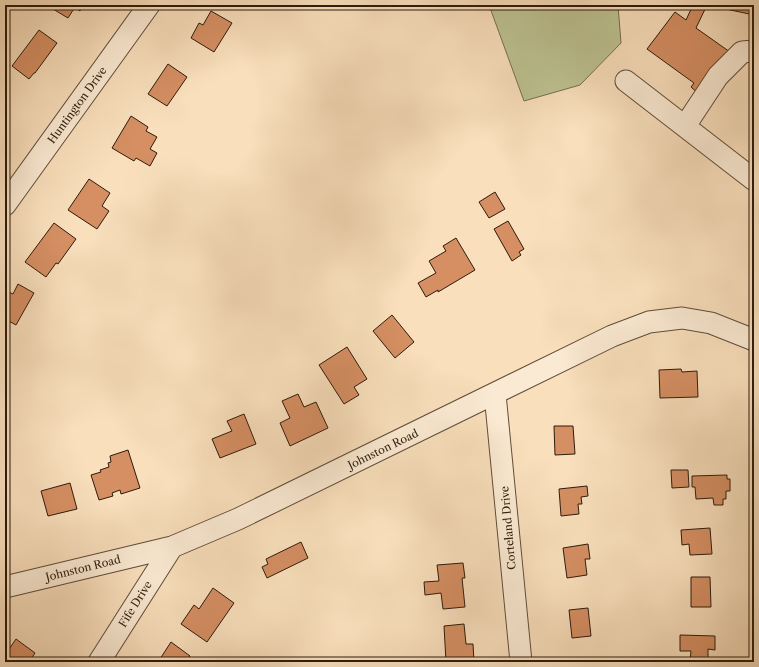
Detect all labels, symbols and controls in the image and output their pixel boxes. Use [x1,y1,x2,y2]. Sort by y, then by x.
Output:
street label: Huntington Drive [44,64,110,146]
street label: Johnston Road [344,426,421,473]
street label: Corteland Drive [497,486,519,570]
street label: Johnston Road [42,552,122,585]
street label: Fife Drive [115,578,155,630]

